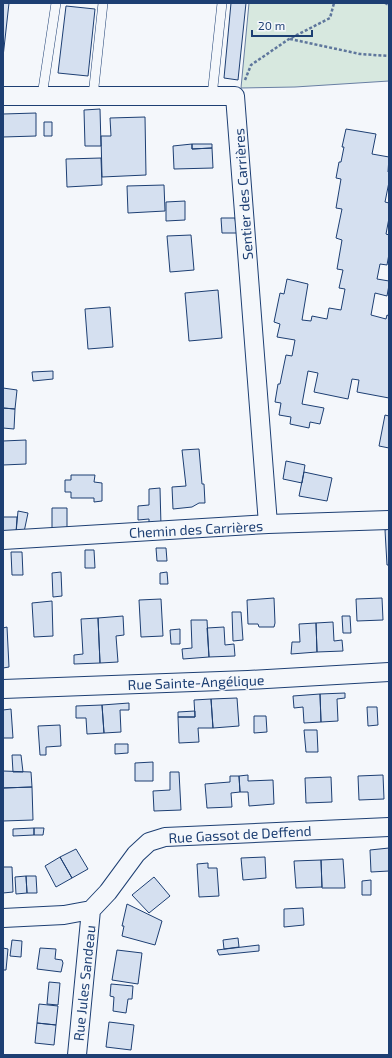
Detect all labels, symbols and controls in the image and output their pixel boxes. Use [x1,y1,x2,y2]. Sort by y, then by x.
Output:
scale bar [252,12,312,38]
text: 20 m [258,18,285,32]
street label: Sentier des Carrières [230,128,256,260]
street label: Chemin des Carrières [128,517,264,541]
street label: Rue Sainte-Angélique [127,671,265,693]
street label: Rue Gassot de Deffend [168,822,312,846]
street label: Rue Jules Sandeau [69,924,99,1042]

